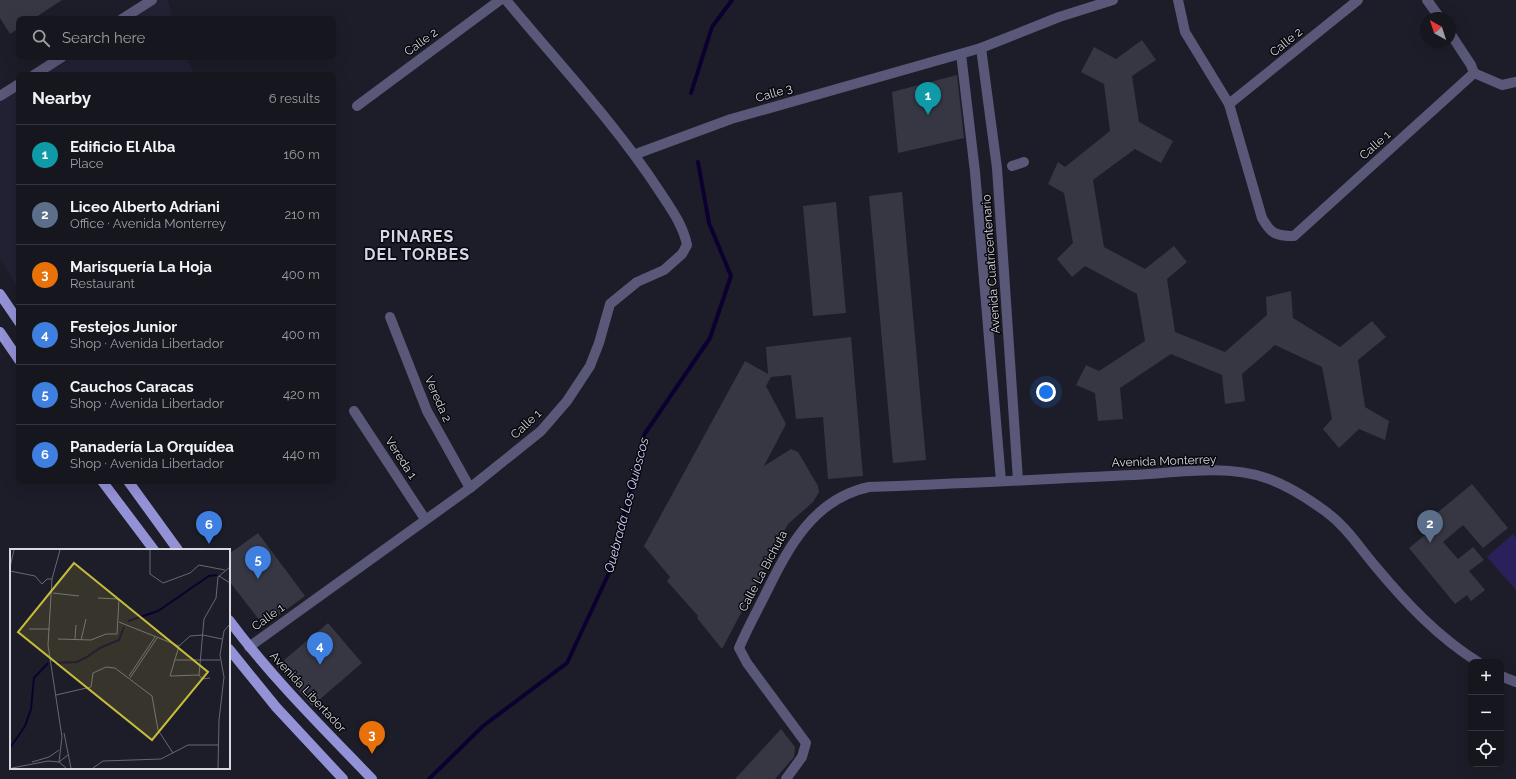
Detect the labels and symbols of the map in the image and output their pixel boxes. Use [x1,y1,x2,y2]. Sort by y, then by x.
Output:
north arrow [1420,12,1456,48]
street label: Calle 2 [402,25,440,59]
street label: Calle 2 [1267,25,1305,59]
street label: Calle 3 [754,81,794,105]
pin: 1 [915,82,941,115]
street label: Calle 1 [1357,128,1393,162]
street label: Avenida Cuatricentenario [979,194,1003,334]
district label: PINARES DEL TORBES [364,227,470,264]
street label: Vereda 2 [422,374,454,424]
your location [1036,382,1056,402]
street label: Calle 1 [508,406,544,442]
street label: Vereda 1 [382,434,420,482]
water label: Quebrada Los Quioscos [601,436,652,574]
street label: Avenida Monterrey [1111,452,1217,470]
pin: 2 [1417,510,1443,543]
pin: 6 [196,511,222,544]
street label: Calle La Bichuta [736,528,790,614]
pin: 5 [245,546,271,579]
inset map [10,549,230,769]
street label: Calle 1 [249,601,287,633]
pin: 4 [307,632,333,665]
street label: Avenida Libertador [267,649,350,736]
pin: 3 [359,721,385,754]

